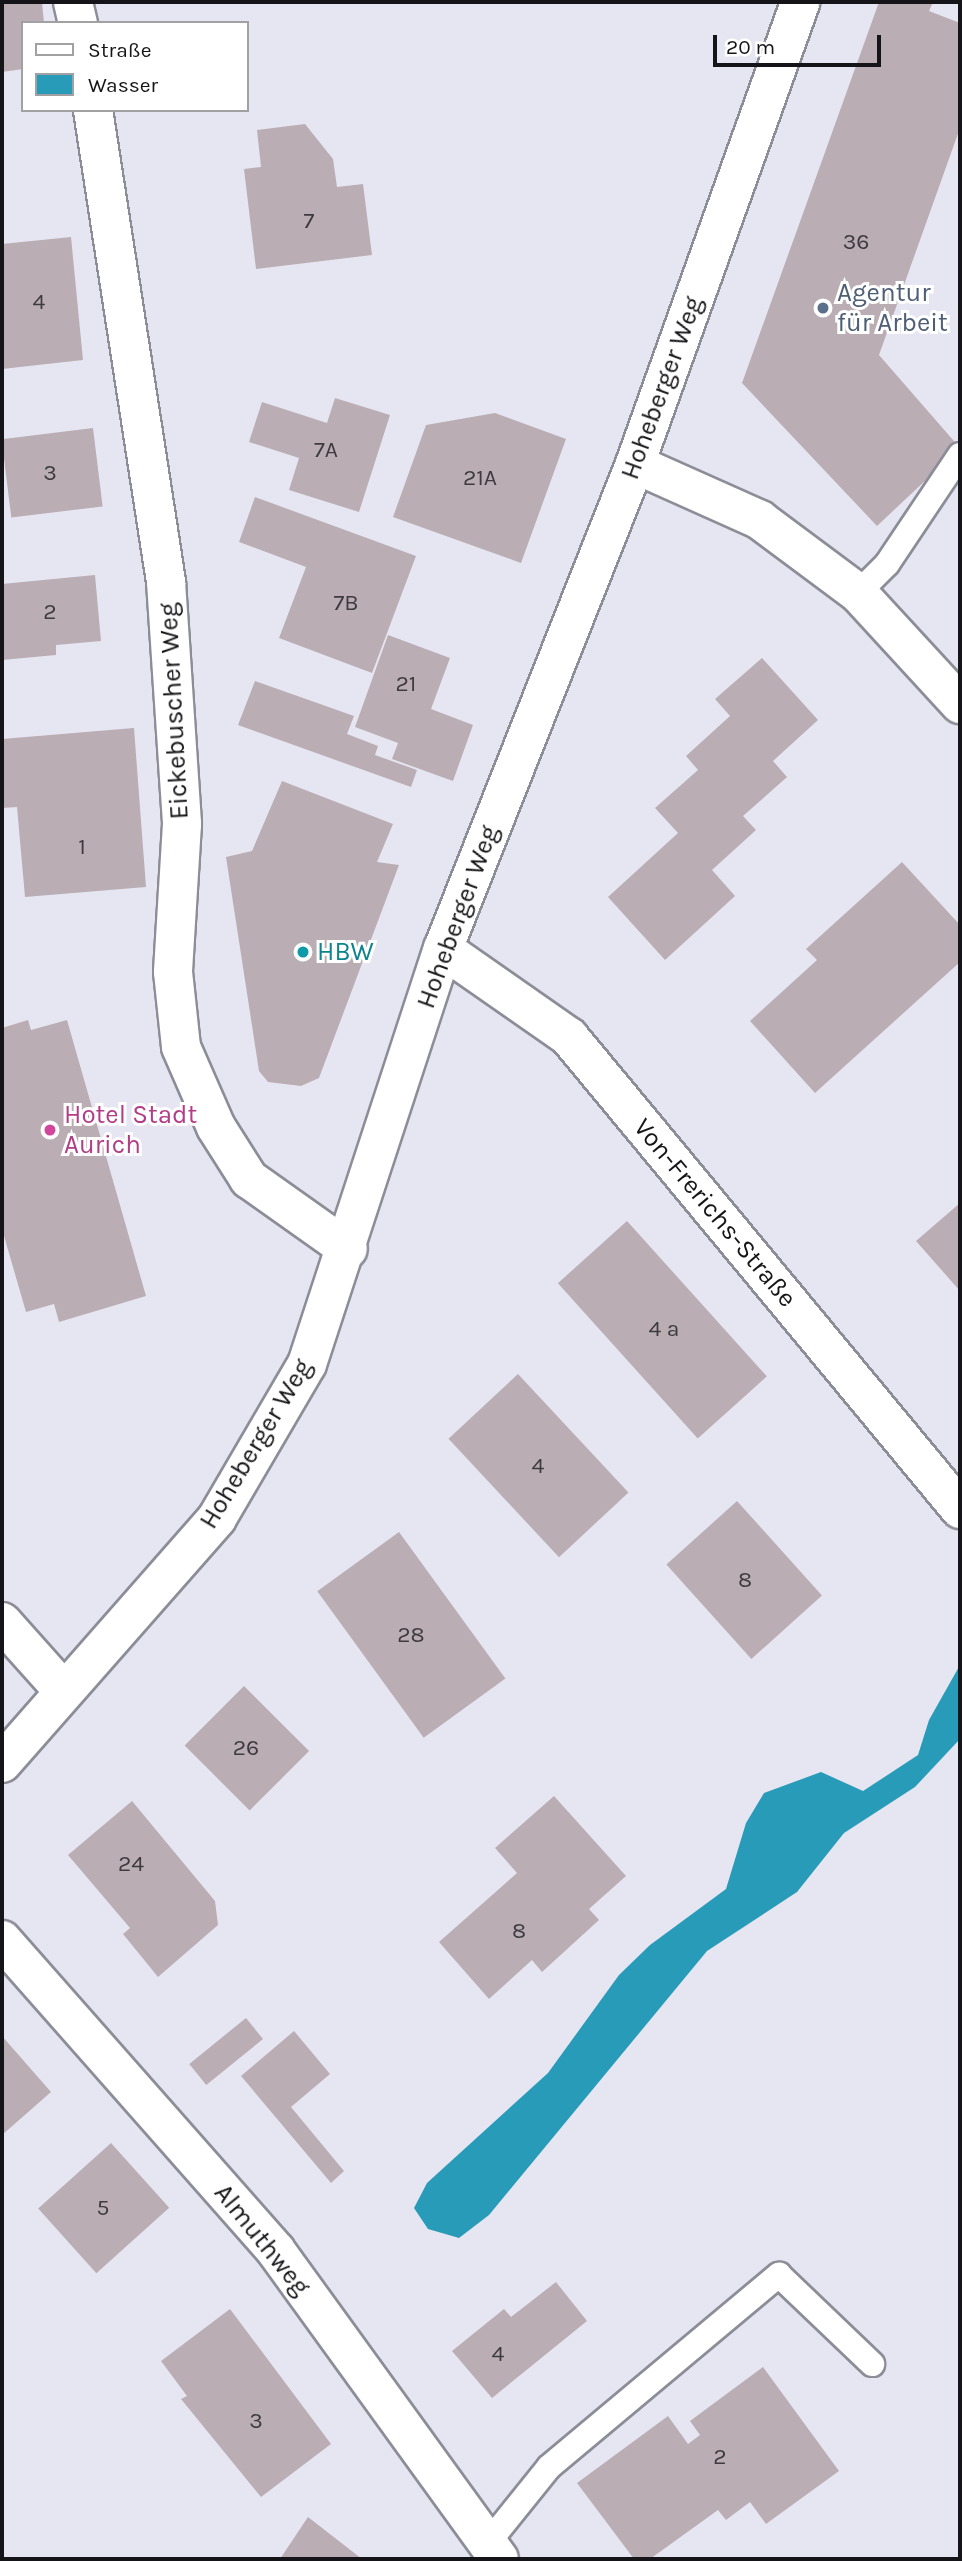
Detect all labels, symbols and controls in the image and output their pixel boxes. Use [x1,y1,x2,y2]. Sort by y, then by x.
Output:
legend [21,21,248,112]
scale bar [717,21,885,65]
text: 20 m [726,35,775,59]
text: Straße [88,38,151,62]
text: Wasser [88,73,158,97]
house number: 7 [304,207,314,235]
house number: 36 [843,228,869,256]
place label: Agentur für Arbeit [837,277,948,338]
house number: 4 [33,288,45,316]
street label: Hoheberger Weg [614,292,710,484]
marker: Agentur für Arbeit [815,300,831,316]
house number: 7A [314,436,338,464]
house number: 3 [43,459,57,487]
house number: 21A [463,464,497,492]
house number: 7B [333,589,359,617]
house number: 2 [43,598,57,626]
street label: Eickebuscher Weg [153,602,195,820]
house number: 21 [396,670,416,698]
street label: Hoheberger Weg [410,821,506,1013]
house number: 1 [78,833,86,861]
place label: HBW [317,936,374,968]
marker: HBW [295,944,311,960]
place label: Hotel Stadt Aurich [64,1099,197,1160]
street label: Von-Frerichs-Straße [627,1112,803,1314]
marker: Hotel Stadt Aurich [42,1122,58,1138]
house number: 4 a [649,1315,679,1343]
street label: Hoheberger Weg [193,1354,319,1534]
house number: 4 [532,1452,544,1480]
house number: 8 [738,1566,752,1594]
house number: 28 [397,1621,425,1649]
house number: 26 [233,1734,259,1762]
house number: 24 [118,1850,144,1878]
house number: 8 [512,1917,526,1945]
street label: Almuthweg [208,2178,316,2302]
house number: 5 [97,2194,109,2222]
house number: 4 [492,2340,504,2368]
house number: 3 [249,2407,263,2435]
house number: 2 [713,2443,727,2471]

